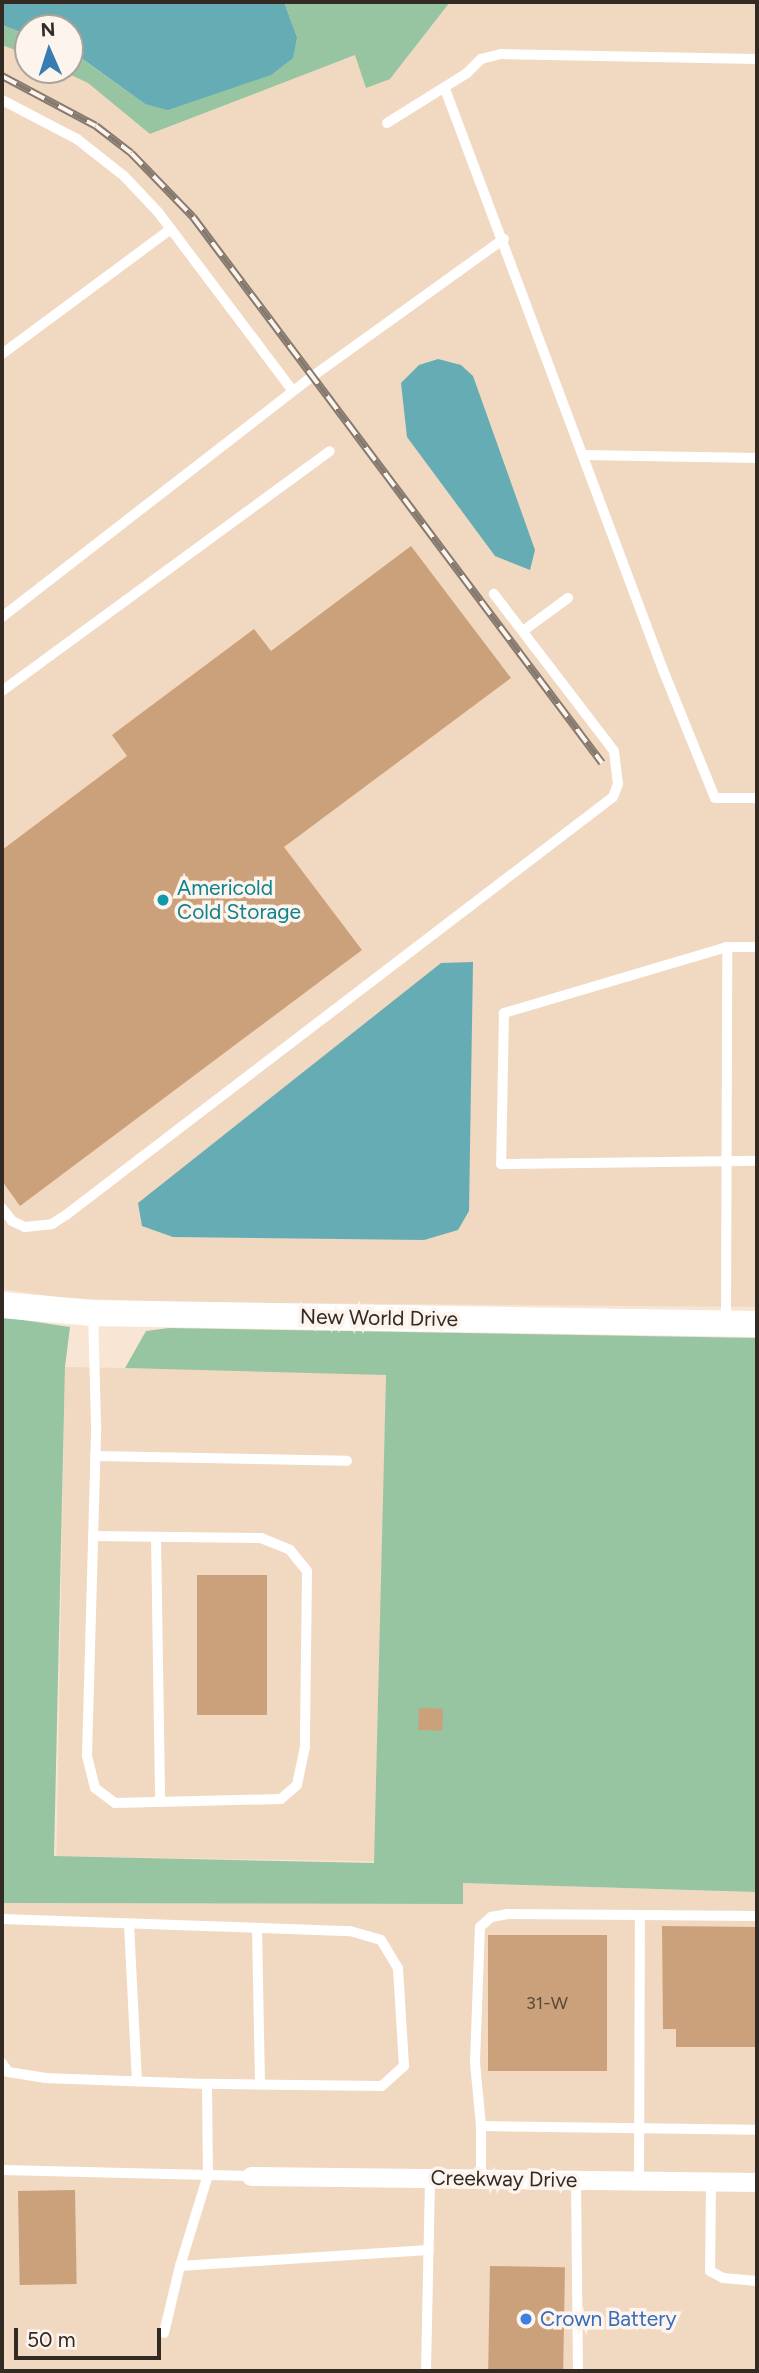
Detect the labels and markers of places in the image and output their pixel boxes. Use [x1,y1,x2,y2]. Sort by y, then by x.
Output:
place label: Americold Cold Storage [177,875,301,925]
marker: Americold Cold Storage [155,892,171,908]
place label: Crown Battery [540,2306,676,2332]
marker: Crown Battery [518,2311,534,2327]

